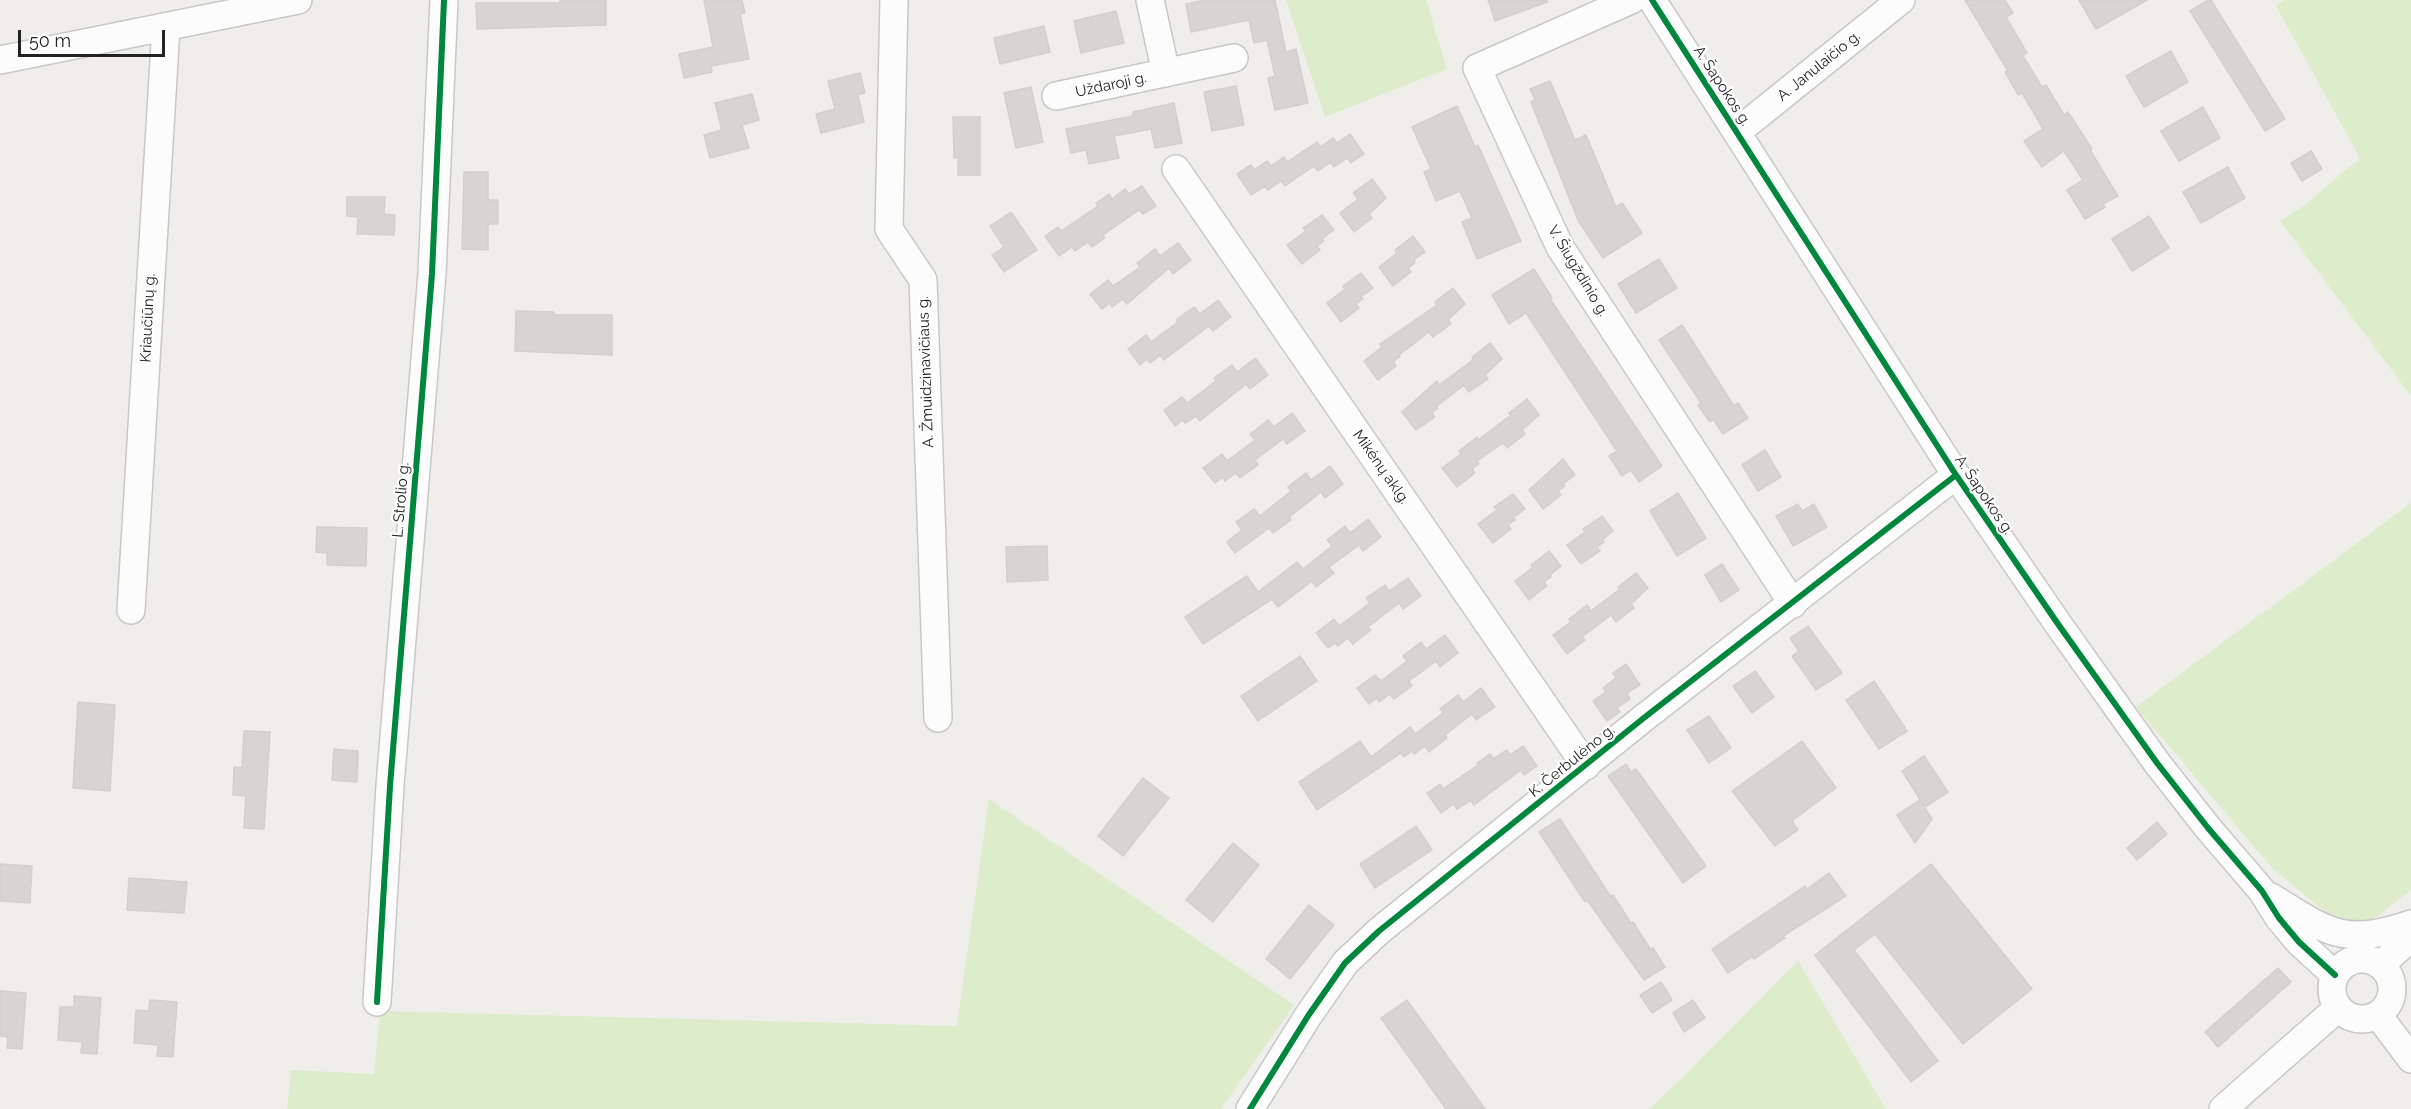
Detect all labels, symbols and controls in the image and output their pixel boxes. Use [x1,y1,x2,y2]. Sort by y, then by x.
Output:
scale bar [21,18,168,56]
street label: A. Janulaičio g. [1774,27,1864,105]
text: 50 m [29,30,71,51]
street label: A. Šapokos g. [1689,43,1755,129]
street label: Uždaroji g. [1074,69,1148,101]
street label: V. Šiugždinio g. [1544,222,1612,320]
street label: Kriaučiūnų g. [137,273,159,363]
street label: A. Žmuidzinavičiaus g. [914,296,938,448]
street label: Mikėnų aklg. [1349,426,1413,508]
street label: A. Šapokos g. [1951,452,2017,538]
street label: L. Strolio g. [389,462,413,538]
street label: K. Čerbulėno g. [1525,721,1619,801]

